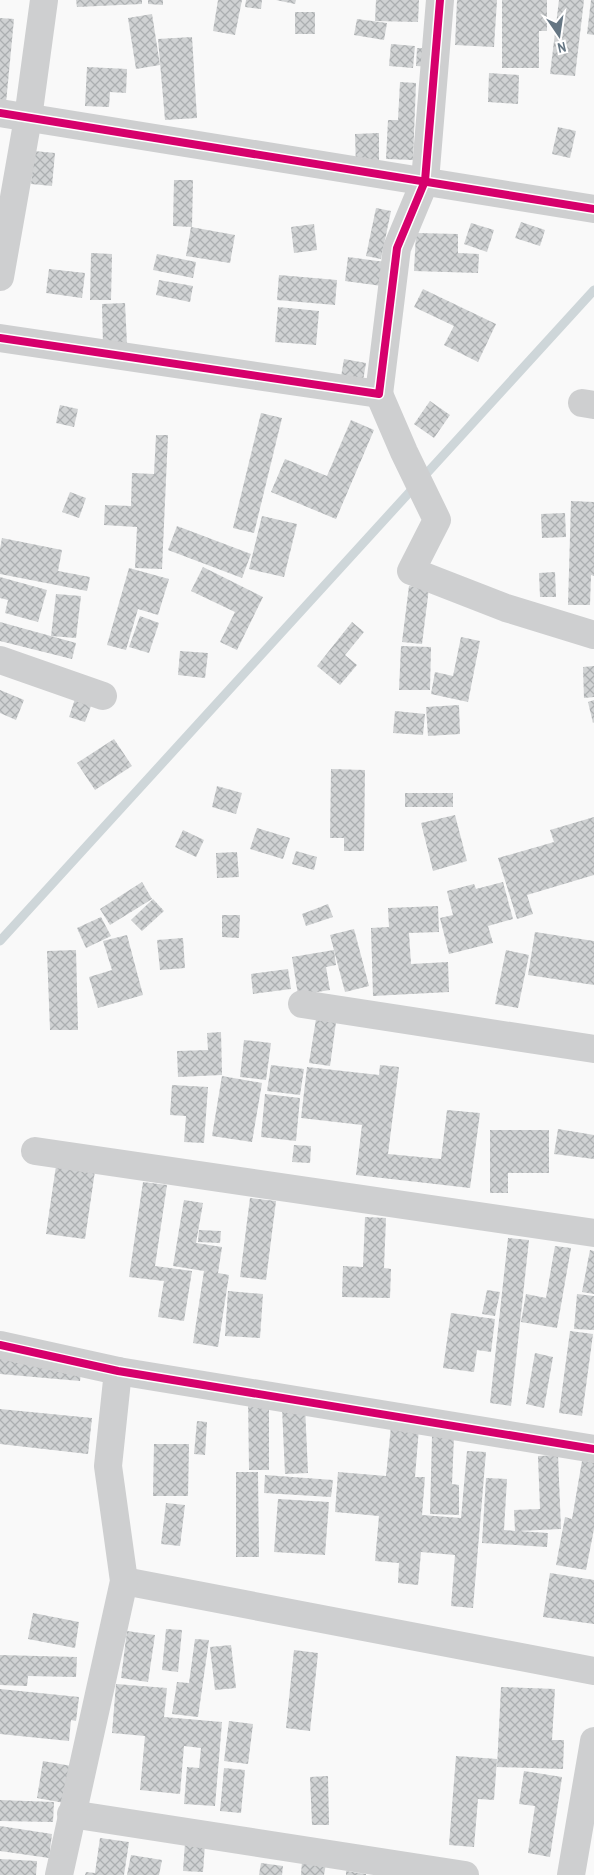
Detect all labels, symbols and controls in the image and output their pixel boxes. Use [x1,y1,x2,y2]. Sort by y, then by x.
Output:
north arrow [534,10,584,60]
text: N [556,38,568,57]

